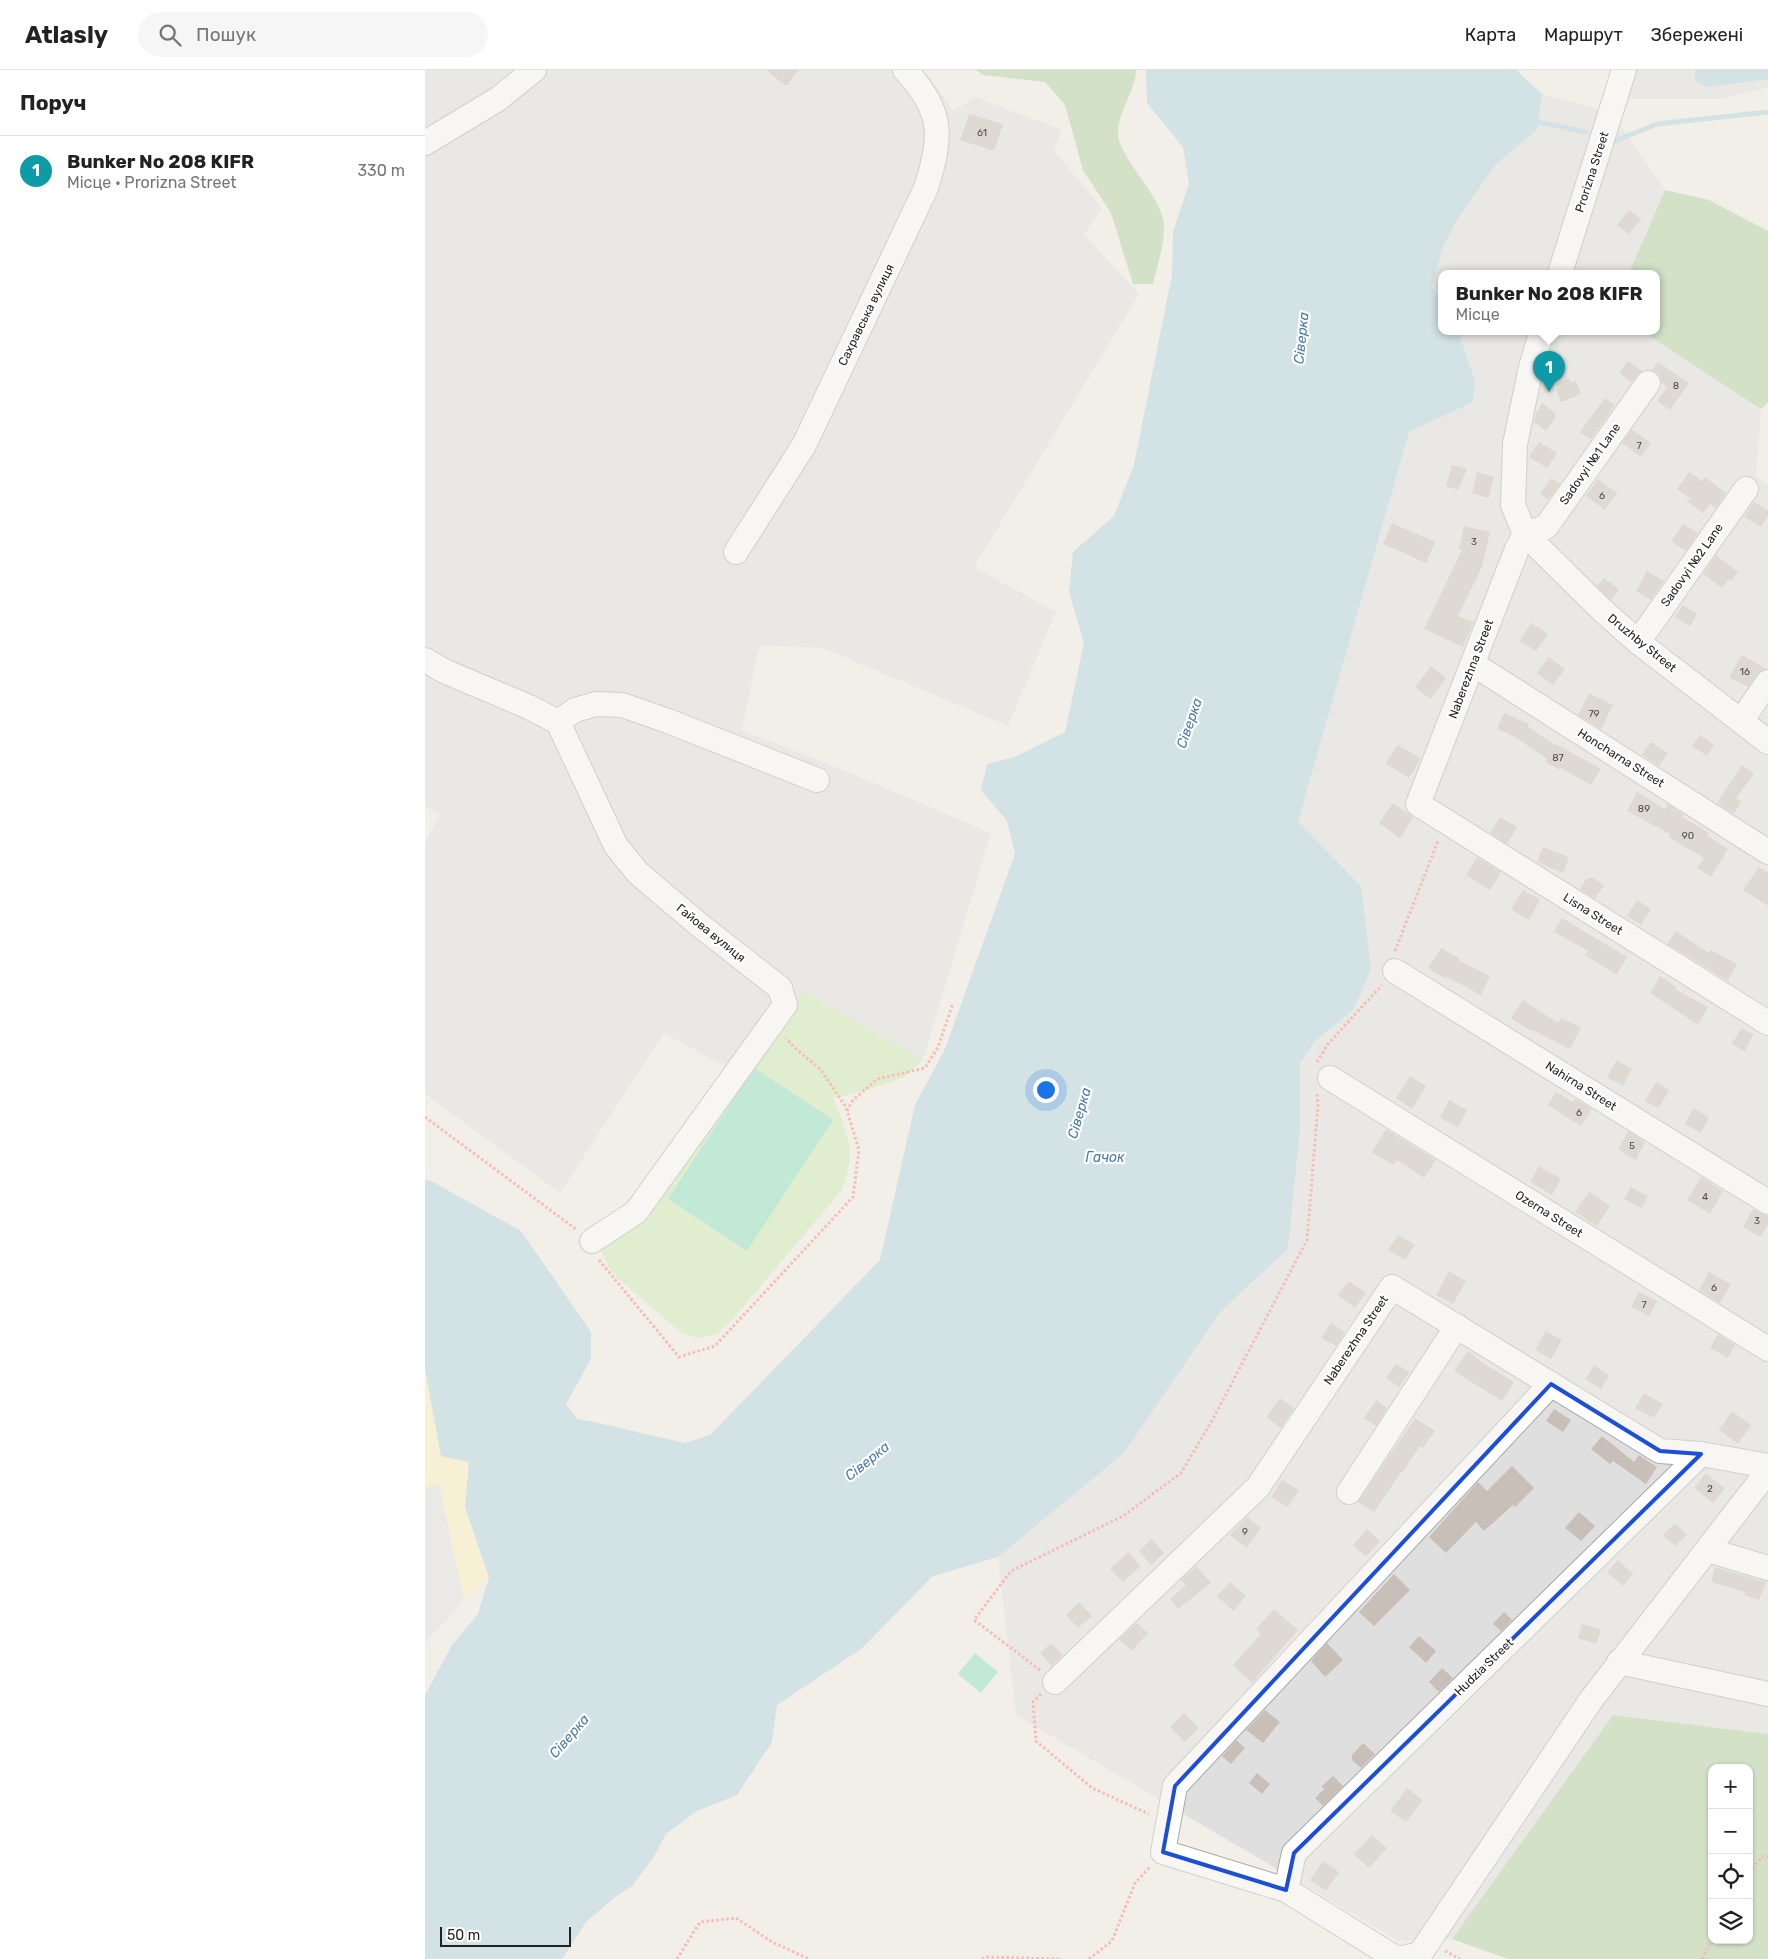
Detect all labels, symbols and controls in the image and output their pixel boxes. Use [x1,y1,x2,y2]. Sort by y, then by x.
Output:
search box [138,12,488,57]
text: Atlasly [25,21,108,49]
icon: search [156,21,184,49]
text: Пошук [196,23,256,46]
text: Карта [1465,24,1516,46]
text: Маршрут [1544,24,1623,46]
text: Збережені [1651,24,1743,46]
text: Поруч [20,90,86,115]
house number: 61 [977,127,987,139]
street label: Prorizna Street [1572,130,1612,214]
text: Bunker No 208 KIFR [67,150,254,173]
text: 1 [32,161,40,180]
text: 330 m [357,161,405,180]
text: Місце · Prorizna Street [67,173,237,192]
street label: Сахравська вулиця [835,262,897,368]
popup [1438,270,1660,335]
text: Bunker No 208 KIFR [1455,282,1643,305]
text: Місце [1455,305,1500,324]
water label: Сіверка [1290,311,1313,365]
pin: 1 [1533,351,1565,392]
house number: 8 [1673,380,1679,392]
street label: Sadovyi №1 Lane [1557,420,1624,507]
house number: 7 [1636,440,1642,452]
house number: 6 [1599,490,1605,502]
street label: Sadovyi №2 Lane [1658,521,1726,609]
house number: 3 [1471,536,1477,548]
street label: Druzhby Street [1605,611,1679,675]
street label: Naberezhna Street [1446,617,1496,720]
house number: 16 [1740,666,1750,678]
water label: Сіверка [1173,696,1206,751]
house number: 79 [1588,708,1600,720]
street label: Honcharna Street [1575,726,1667,790]
house number: 87 [1552,752,1564,764]
house number: 89 [1638,803,1650,815]
house number: 90 [1682,830,1694,842]
street label: Lisna Street [1561,890,1626,938]
street label: Гайова вулиця [674,901,748,965]
street label: Nahirna Street [1543,1059,1619,1114]
your location [1033,1077,1059,1103]
water label: Сіверка [1064,1086,1095,1141]
house number: 6 [1576,1107,1582,1119]
house number: 5 [1629,1140,1635,1152]
water label: Гачок [1086,1149,1125,1166]
street label: Ozerna Street [1513,1188,1586,1240]
house number: 4 [1702,1191,1708,1203]
house number: 3 [1754,1215,1760,1227]
house number: 6 [1711,1282,1717,1294]
street label: Naberezhna Street [1321,1292,1391,1387]
house number: 7 [1641,1299,1647,1311]
water label: Сіверка [842,1438,893,1484]
house number: 2 [1707,1483,1713,1495]
house number: 9 [1242,1526,1248,1538]
street label: Hudzia Street [1452,1635,1516,1699]
water label: Сіверка [546,1711,593,1762]
map controls [1708,1764,1753,1944]
button: + [1708,1764,1753,1809]
button: − [1708,1809,1753,1854]
button: locate [1708,1854,1753,1899]
button: layers [1708,1899,1753,1944]
scale bar [440,1924,571,1947]
text: 50 m [447,1927,480,1944]

